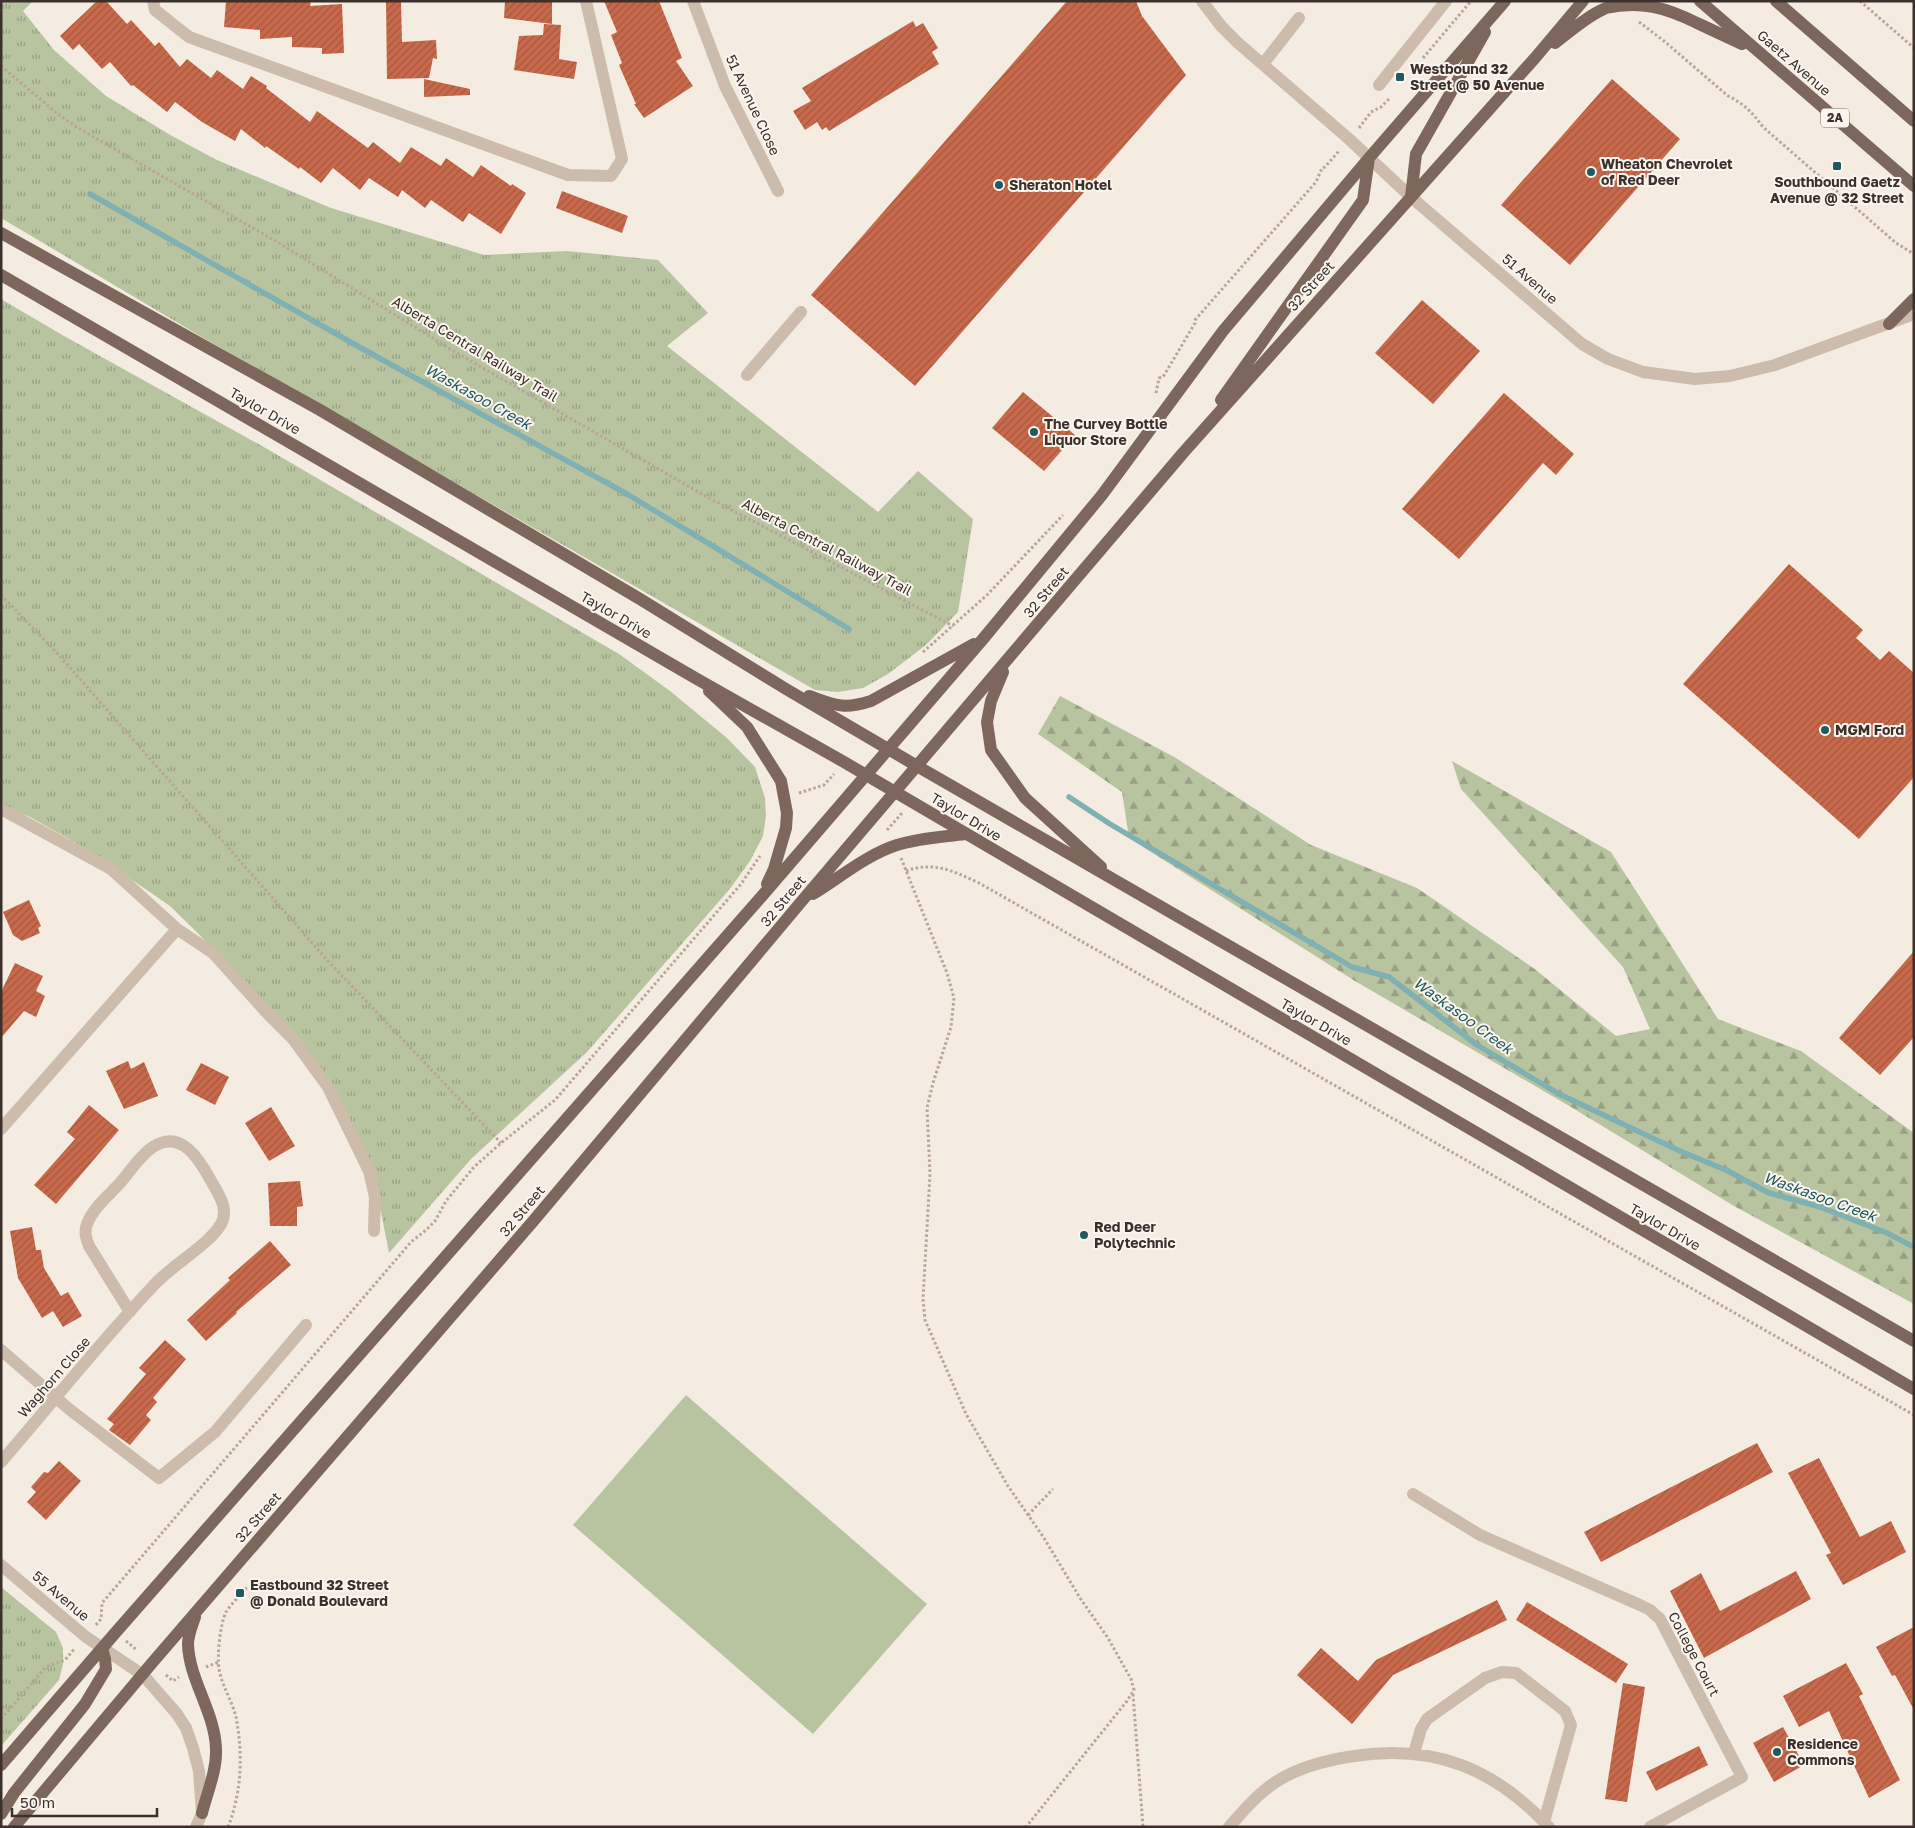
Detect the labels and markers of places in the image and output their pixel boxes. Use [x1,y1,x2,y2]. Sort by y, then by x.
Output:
place label: Westbound 32 Street @ 50 Avenue [1410,60,1544,93]
marker: Westbound 32 Street @ 50 Avenue [1394,71,1406,83]
place label: Wheaton Chevrolet of Red Deer [1601,155,1733,188]
marker: Southbound Gaetz Avenue @ 32 Street [1831,160,1843,172]
marker: Wheaton Chevrolet of Red Deer [1585,166,1597,178]
place label: Southbound Gaetz Avenue @ 32 Street [1770,173,1904,206]
place label: Sheraton Hotel [1009,176,1112,193]
marker: Sheraton Hotel [993,179,1005,191]
place label: The Curvey Bottle Liquor Store [1044,415,1168,448]
marker: The Curvey Bottle Liquor Store [1028,426,1040,438]
place label: MGM Ford [1835,721,1904,738]
marker: MGM Ford [1819,724,1831,736]
place label: Red Deer Polytechnic [1094,1218,1175,1251]
marker: Red Deer Polytechnic [1078,1229,1090,1241]
place label: Eastbound 32 Street @ Donald Boulevard [250,1576,389,1609]
marker: Eastbound 32 Street @ Donald Boulevard [234,1587,246,1599]
place label: Residence Commons [1787,1735,1858,1768]
marker: Residence Commons [1771,1746,1783,1758]

